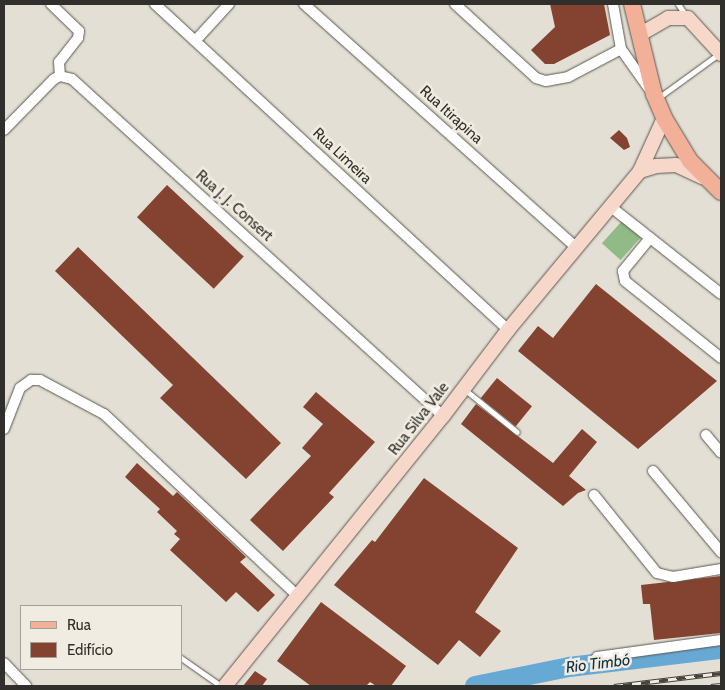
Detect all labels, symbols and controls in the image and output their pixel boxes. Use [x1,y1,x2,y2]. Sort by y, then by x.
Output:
street label: Rua Itirapina [416,82,486,148]
street label: Rua Limeira [309,124,375,188]
street label: Rua J. J. Consert [192,167,276,245]
street label: Rua Silva Vale [385,379,453,459]
legend [20,605,182,670]
text: Rua [67,616,91,634]
text: Edifício [67,641,113,659]
water label: Rio Timbó [565,651,631,677]

